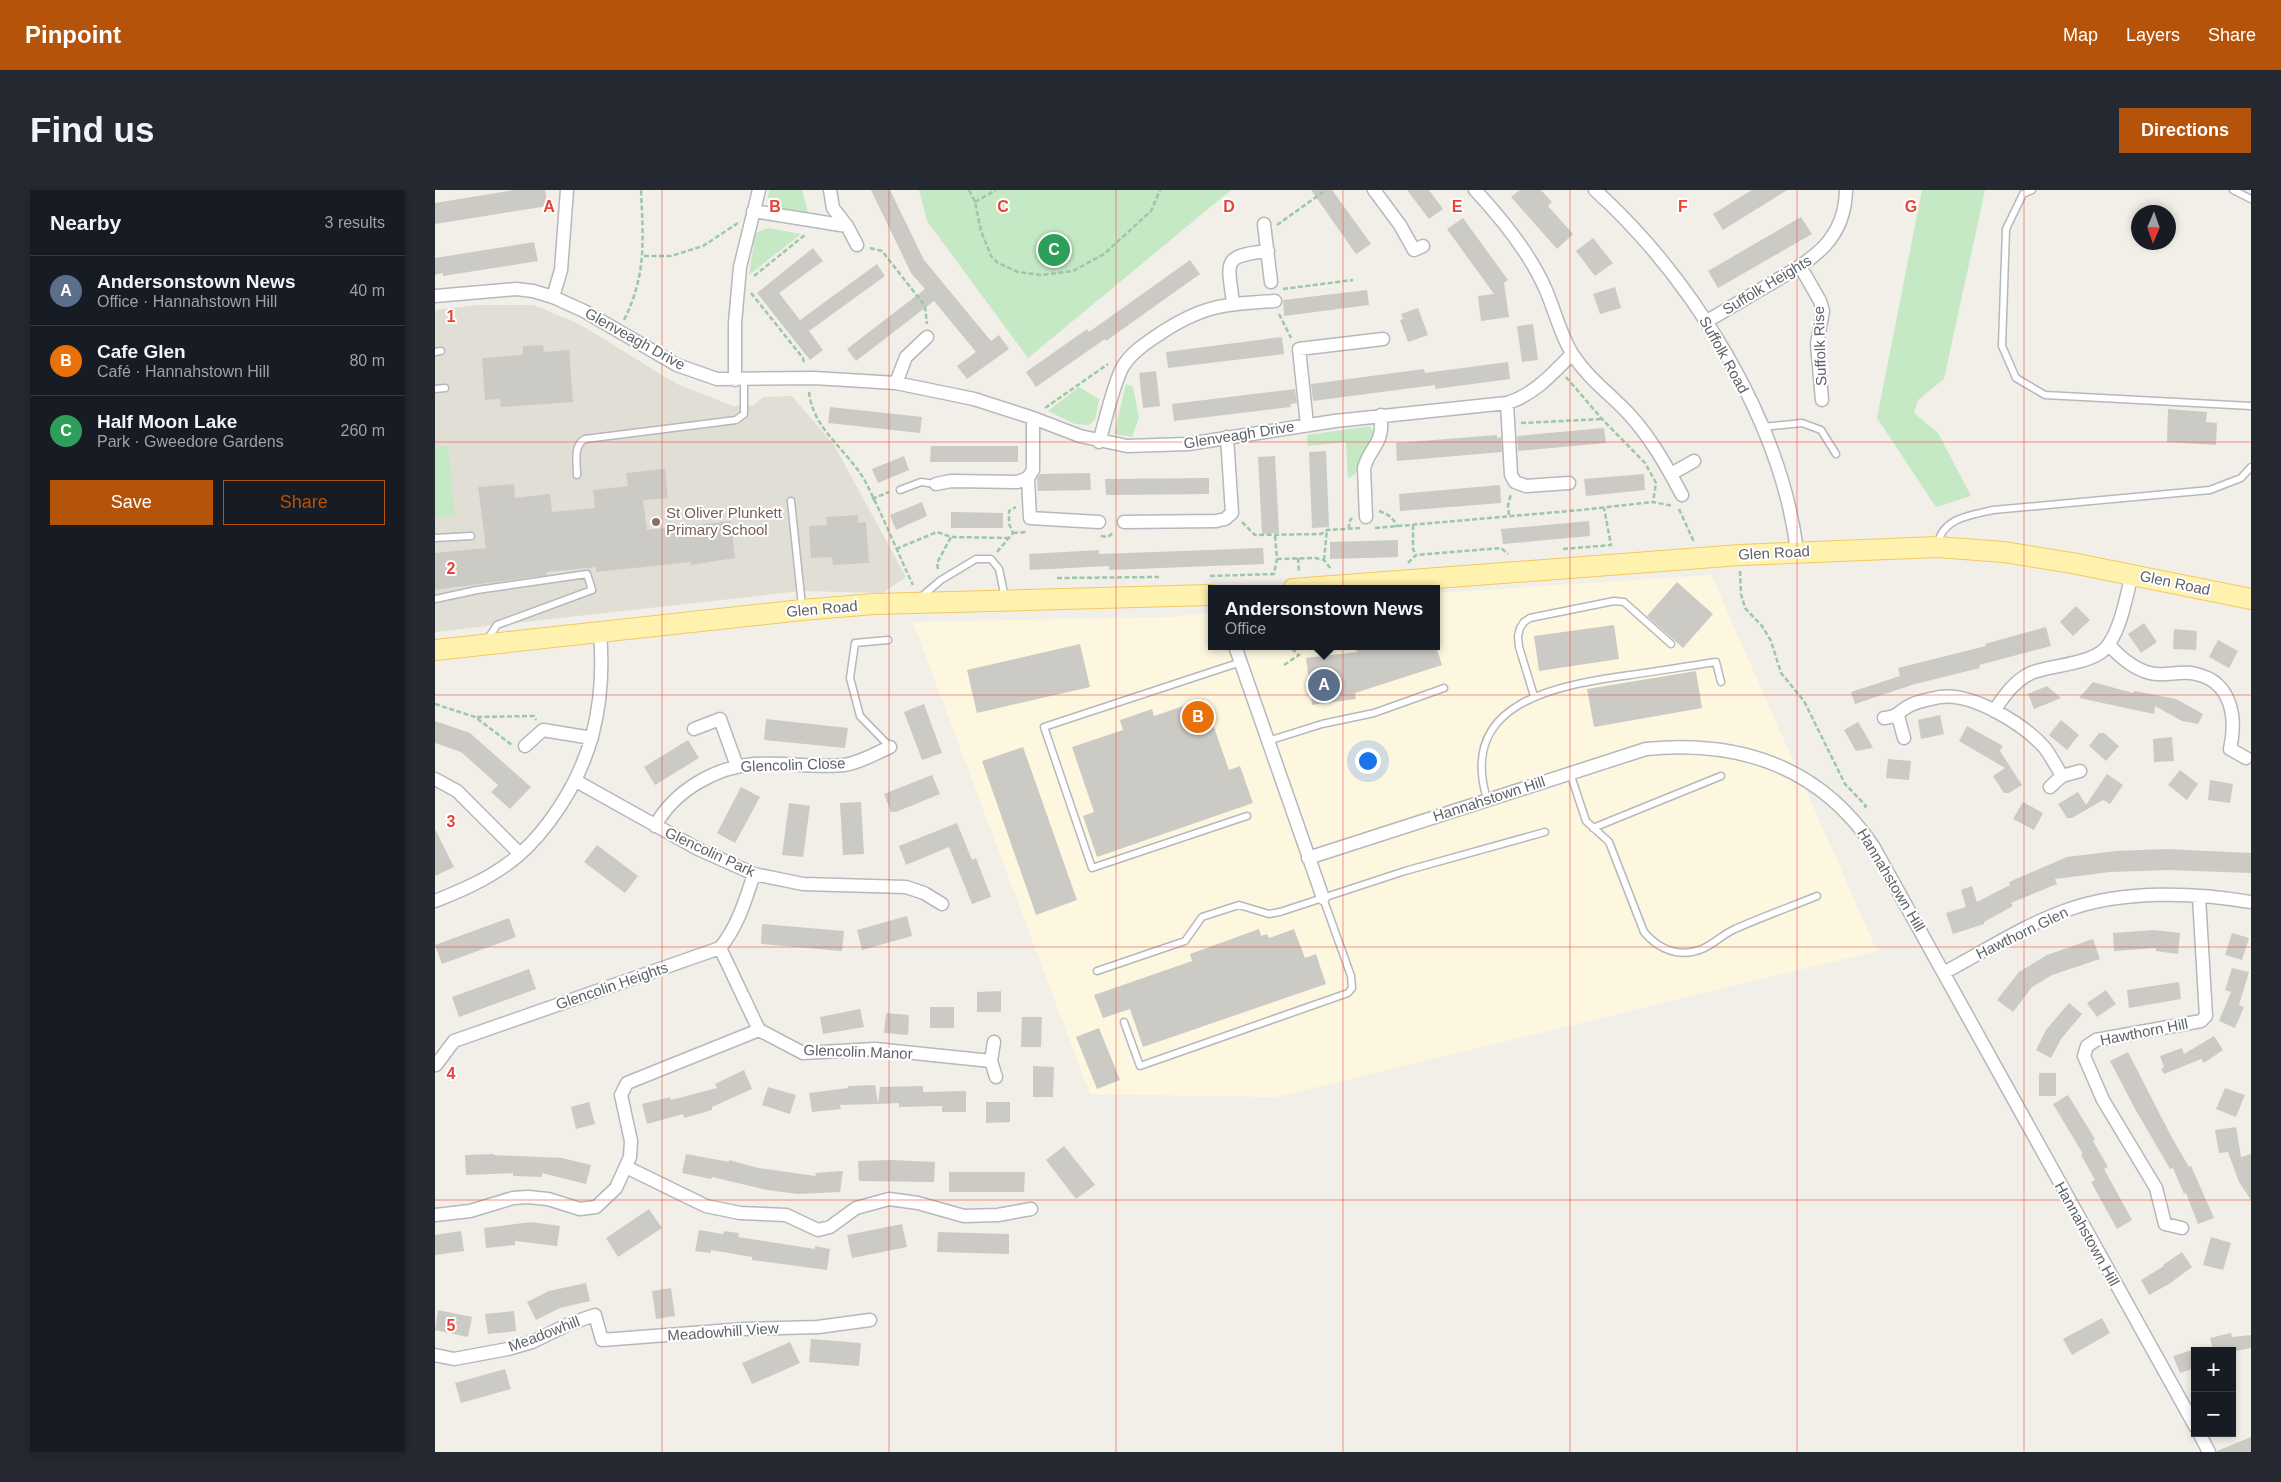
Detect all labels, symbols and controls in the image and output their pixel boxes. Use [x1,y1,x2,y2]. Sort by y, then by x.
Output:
text: Pinpoint [25,21,121,48]
text: Map [2063,25,2098,45]
text: Layers [2126,25,2180,45]
text: Share [2208,25,2256,45]
button: Directions [2119,108,2251,153]
text: Find us [30,110,154,149]
text: A [543,198,555,215]
text: B [769,198,781,215]
text: C [997,198,1009,215]
text: D [1223,198,1235,215]
text: E [1452,198,1463,215]
text: F [1678,198,1688,215]
text: G [1905,198,1917,215]
north arrow [2131,205,2176,250]
text: Nearby [50,211,121,234]
text: 3 results [325,214,385,231]
pin: C [1038,231,1070,269]
street label: Suffolk Heights [1719,251,1814,318]
text: Andersonstown News [97,271,295,292]
text: A [60,282,72,299]
text: 40 m [349,282,385,299]
text: Office · Hannahstown Hill [97,293,277,310]
street label: Glenveagh Drive [582,304,688,373]
street label: Suffolk Rise [1810,306,1829,386]
text: 1 [447,308,456,325]
street label: Suffolk Road [1696,313,1753,396]
text: Cafe Glen [97,341,186,362]
text: B [60,352,72,369]
text: 80 m [349,352,385,369]
text: Café · Hannahstown Hill [97,363,270,380]
text: Half Moon Lake [97,411,237,432]
street label: Glenveagh Drive [1182,417,1295,452]
text: C [60,422,72,439]
text: 260 m [341,422,385,439]
text: Park · Gweedore Gardens [97,433,284,450]
button: Save [50,480,213,525]
button: Share [223,480,385,525]
place label: St Oliver Plunkett Primary School [666,504,783,538]
marker: St Oliver Plunkett Primary School [650,516,662,528]
street label: Glen Road [1738,542,1810,563]
text: 2 [447,560,456,577]
street label: Glen Road [2138,567,2212,598]
popup [1208,585,1440,650]
street label: Glen Road [785,597,858,620]
text: Andersonstown News [1225,598,1423,619]
text: Office [1225,620,1266,637]
pin: A [1308,666,1340,704]
pin: B [1182,698,1214,736]
your location [1355,748,1381,774]
street label: Glencolin Close [740,754,846,775]
street label: Hannahstown Hill [1431,772,1547,825]
text: 3 [447,813,456,830]
street label: Glencolin Park [662,823,758,880]
street label: Hannahstown Hill [1854,825,1929,934]
street label: Hawthorn Glen [1973,903,2070,962]
street label: Glencolin Heights [553,958,670,1013]
street label: Hawthorn Hill [2099,1015,2189,1048]
street label: Glencolin Manor [803,1041,913,1062]
text: 4 [447,1065,456,1082]
street label: Hannahstown Hill [2052,1179,2123,1289]
street label: Meadowhill [506,1312,582,1355]
text: 5 [447,1317,456,1334]
street label: Meadowhill View [667,1319,779,1344]
map controls [2191,1347,2236,1437]
button: + [2191,1347,2236,1392]
button: − [2191,1392,2236,1437]

